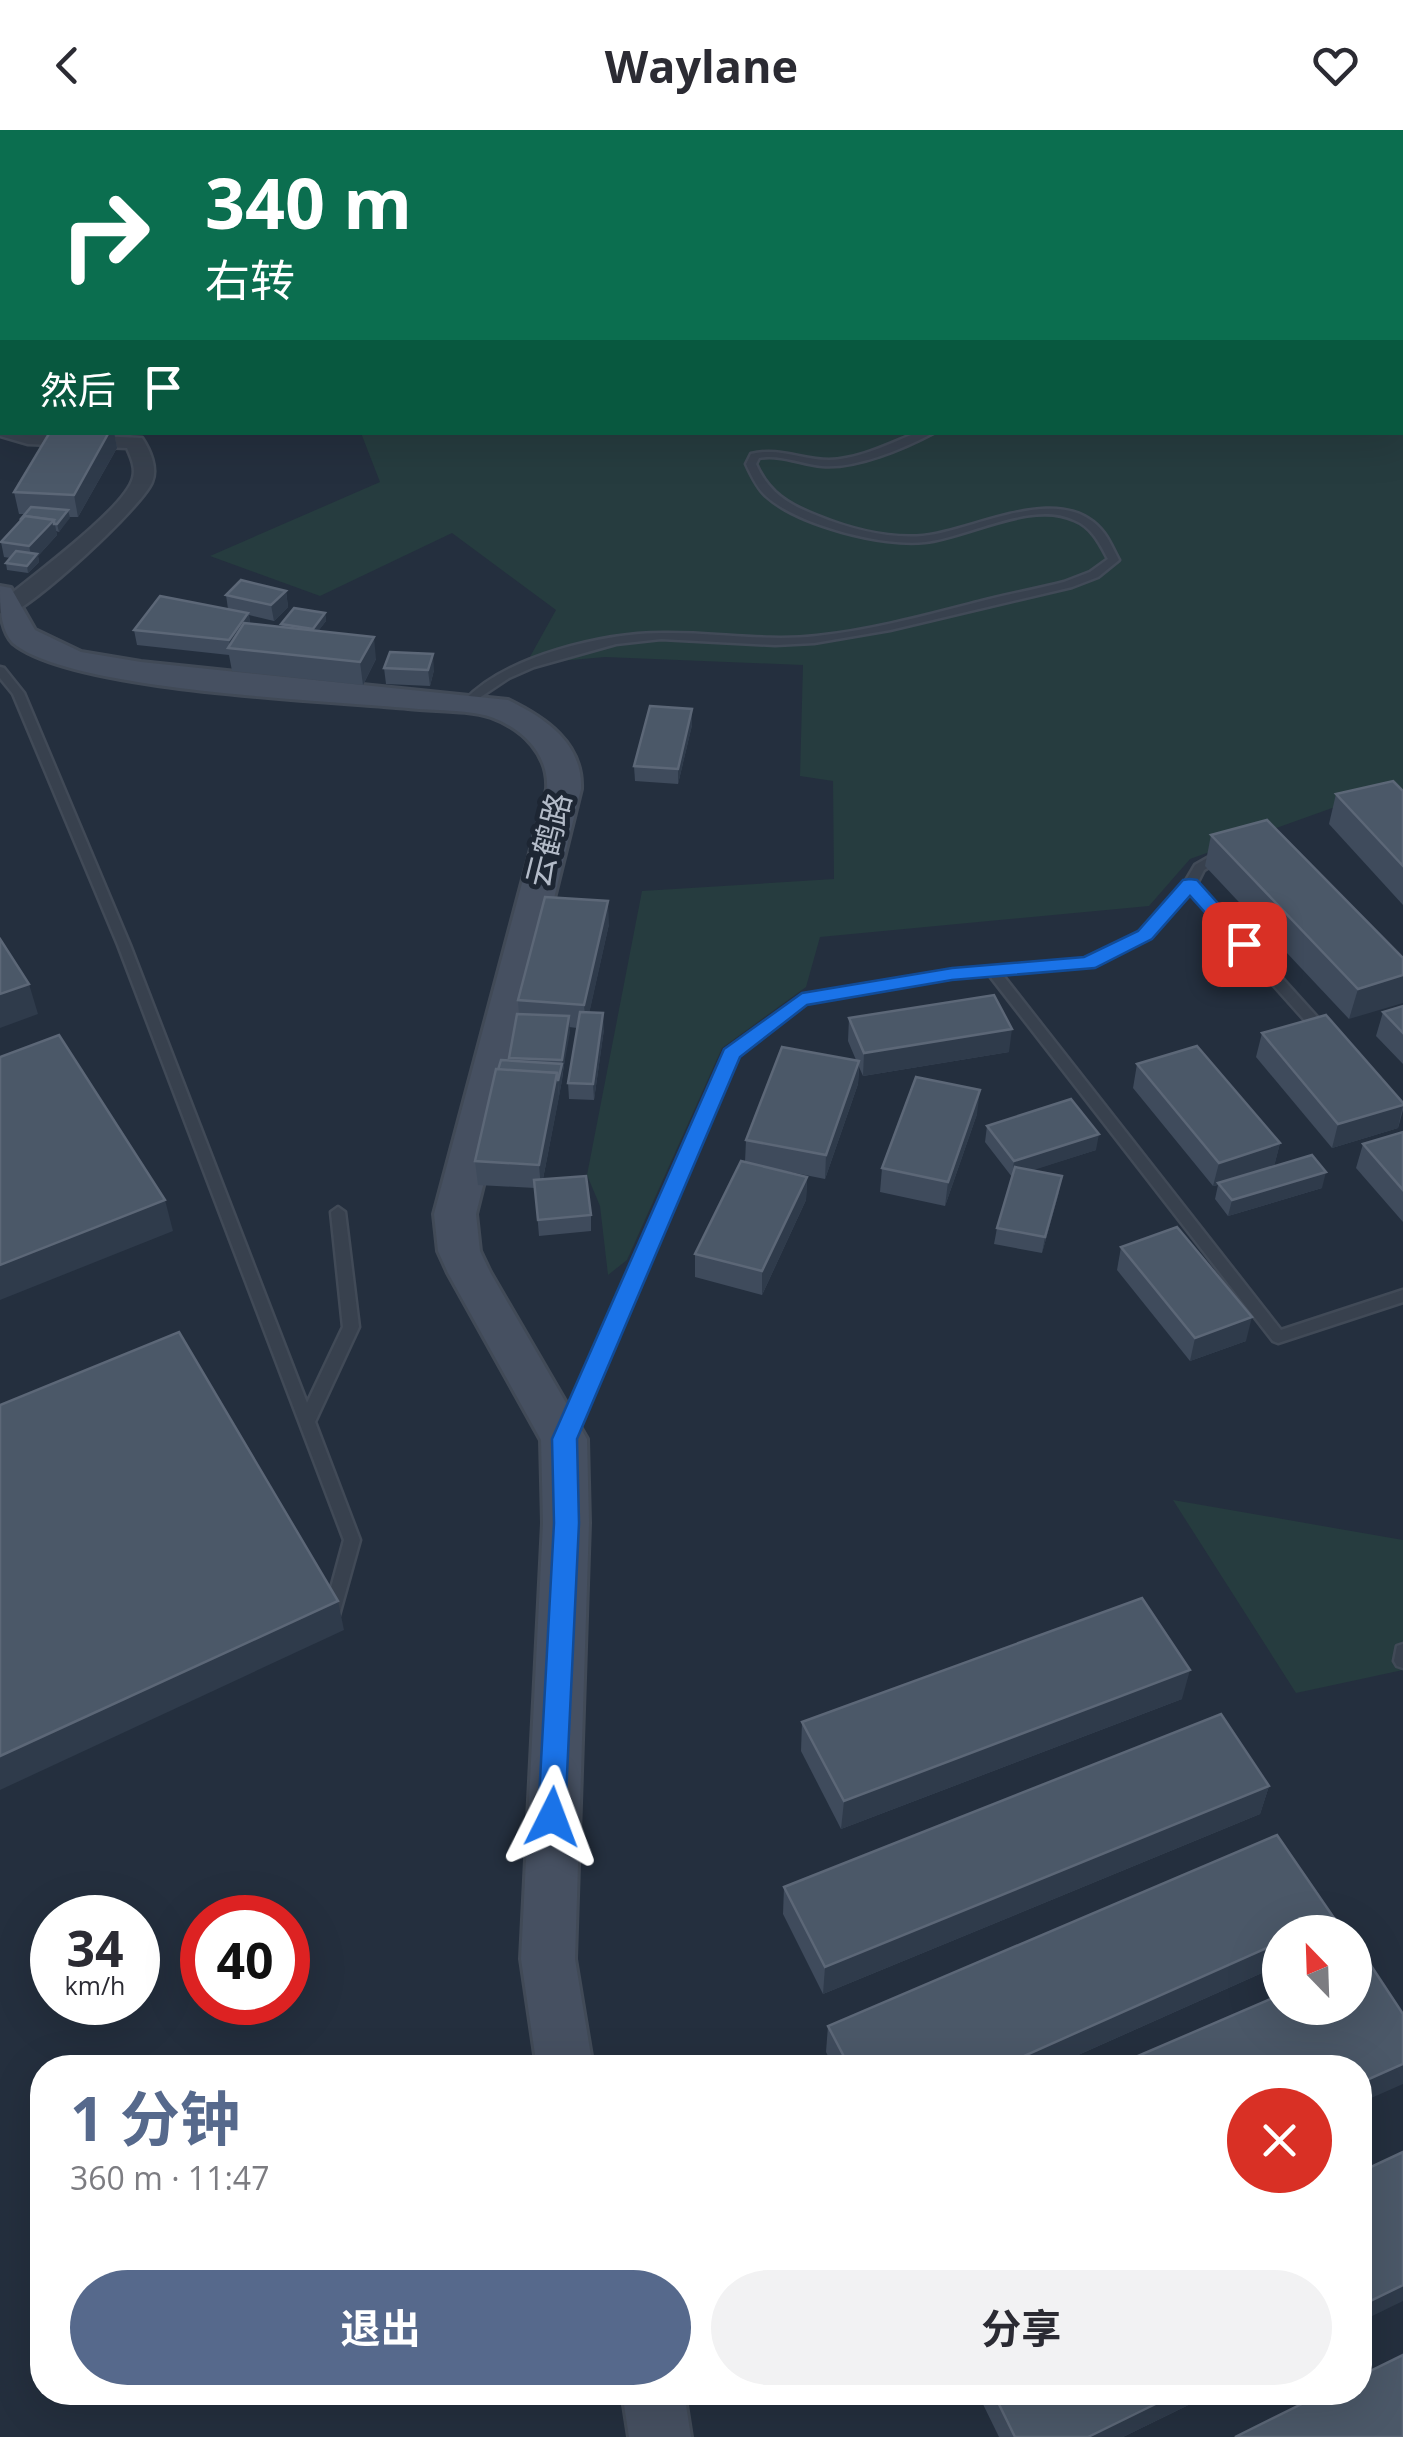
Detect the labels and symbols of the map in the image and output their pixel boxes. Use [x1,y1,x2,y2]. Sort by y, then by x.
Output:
street label: 云鹤路 [515,788,580,891]
pin [1202,902,1287,987]
position arrow [500,1765,604,1869]
speed limit sign: 40 [180,1895,310,2025]
north arrow [1262,1915,1372,2025]

